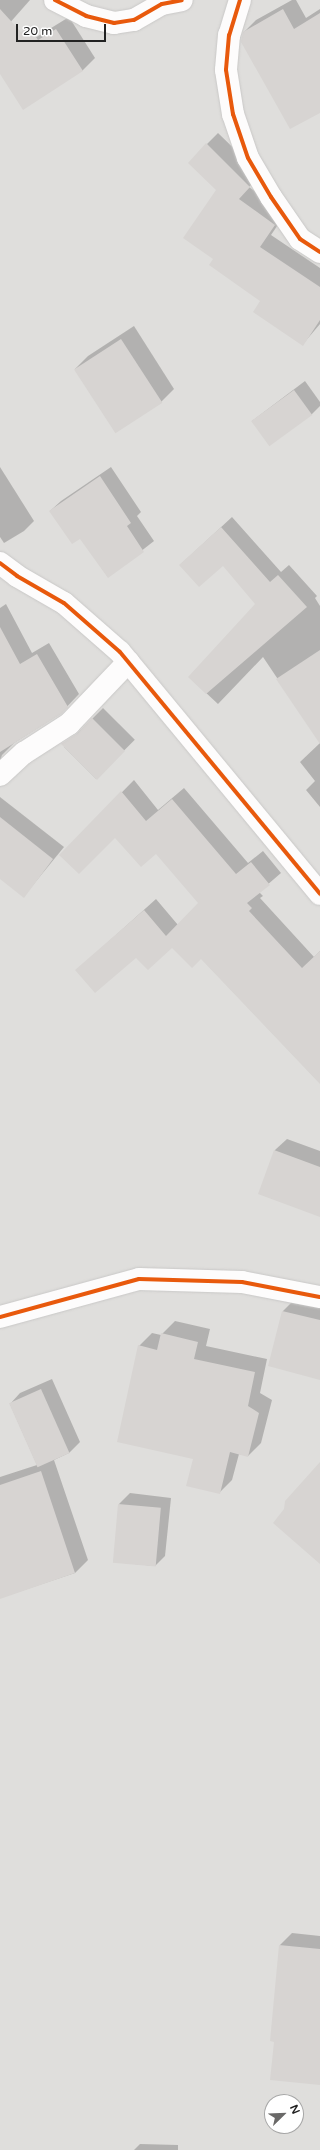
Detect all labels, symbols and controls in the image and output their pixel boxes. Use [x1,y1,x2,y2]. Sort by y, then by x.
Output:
scale bar [18,16,108,42]
text: 20 m [23,24,52,38]
north arrow [264,2094,304,2134]
text: N [287,2103,302,2116]

